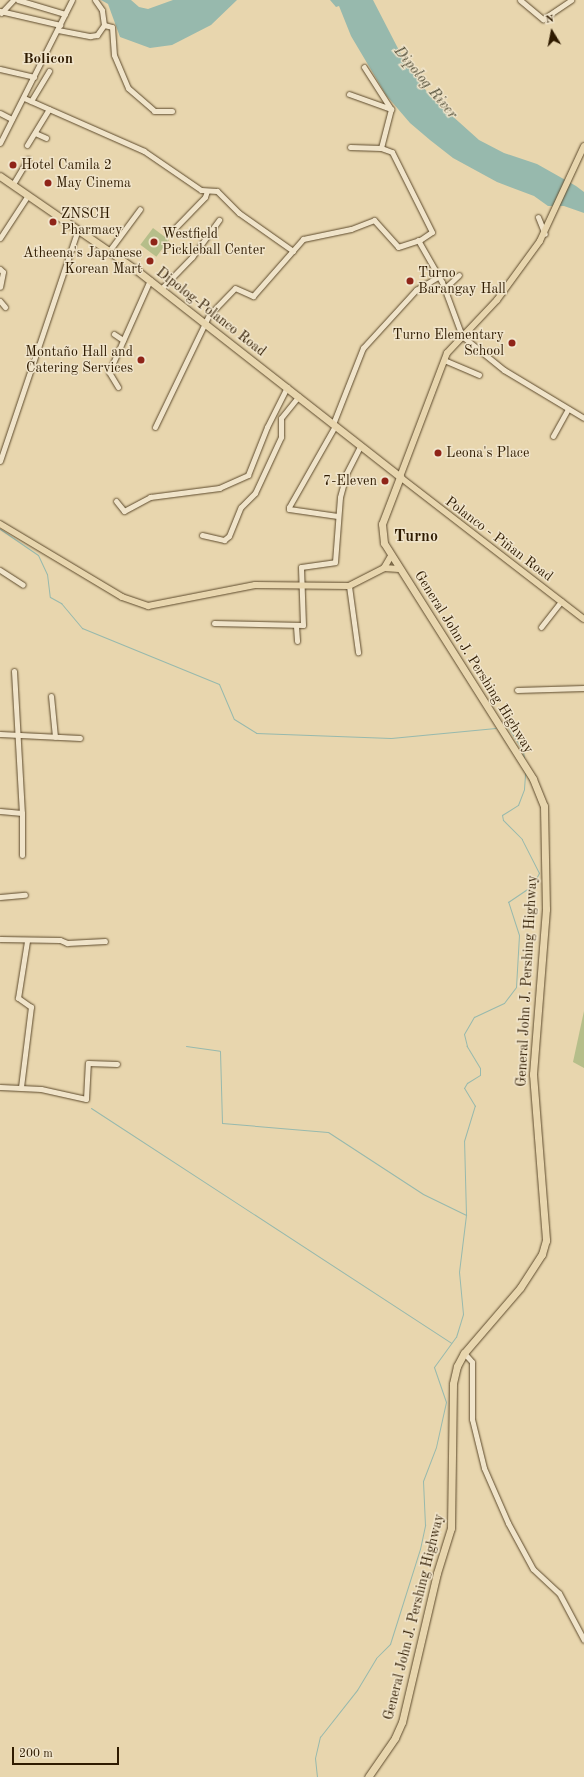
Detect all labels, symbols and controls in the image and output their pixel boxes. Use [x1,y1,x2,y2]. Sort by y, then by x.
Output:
north arrow [532,12,572,52]
text: N [545,14,555,26]
water label: Dipolog River [389,43,461,123]
district label: Bolicon [23,51,73,69]
place label: Hotel Camila 2 [21,157,112,173]
marker: Hotel Camila 2 [8,160,18,170]
place label: May Cinema [56,175,131,191]
marker: May Cinema [43,178,53,188]
place label: ZNSCH Pharmacy [61,206,122,238]
marker: ZNSCH Pharmacy [48,217,58,227]
place label: Westfield Pickleball Center [162,226,265,258]
marker: Westfield Pickleball Center [149,237,159,247]
place label: Atheena's Japanese Korean Mart [23,245,142,278]
marker: Atheena's Japanese Korean Mart [145,256,155,266]
street label: Dipolog-Polanco Road [153,264,269,360]
place label: Turno Barangay Hall [418,265,506,298]
marker: Turno Barangay Hall [405,276,415,286]
place label: Turno Elementary School [392,327,504,360]
marker: Turno Elementary School [507,338,517,348]
place label: Montaño Hall and Catering Services [25,344,133,376]
marker: Montaño Hall and Catering Services [136,355,146,365]
place label: Leona's Place [446,445,529,461]
marker: Leona's Place [433,448,443,458]
place label: 7-Eleven [323,473,377,489]
marker: 7-Eleven [380,476,390,486]
street label: Polanco - Piñan Road [442,493,556,585]
district label: Turno [394,527,438,547]
street label: General John J. Pershing Highway [411,568,537,756]
street label: General John J. Pershing Highway [513,875,541,1087]
street label: General John J. Pershing Highway [380,1512,448,1722]
scale bar [14,1739,121,1765]
text: 200 m [19,1748,53,1760]

